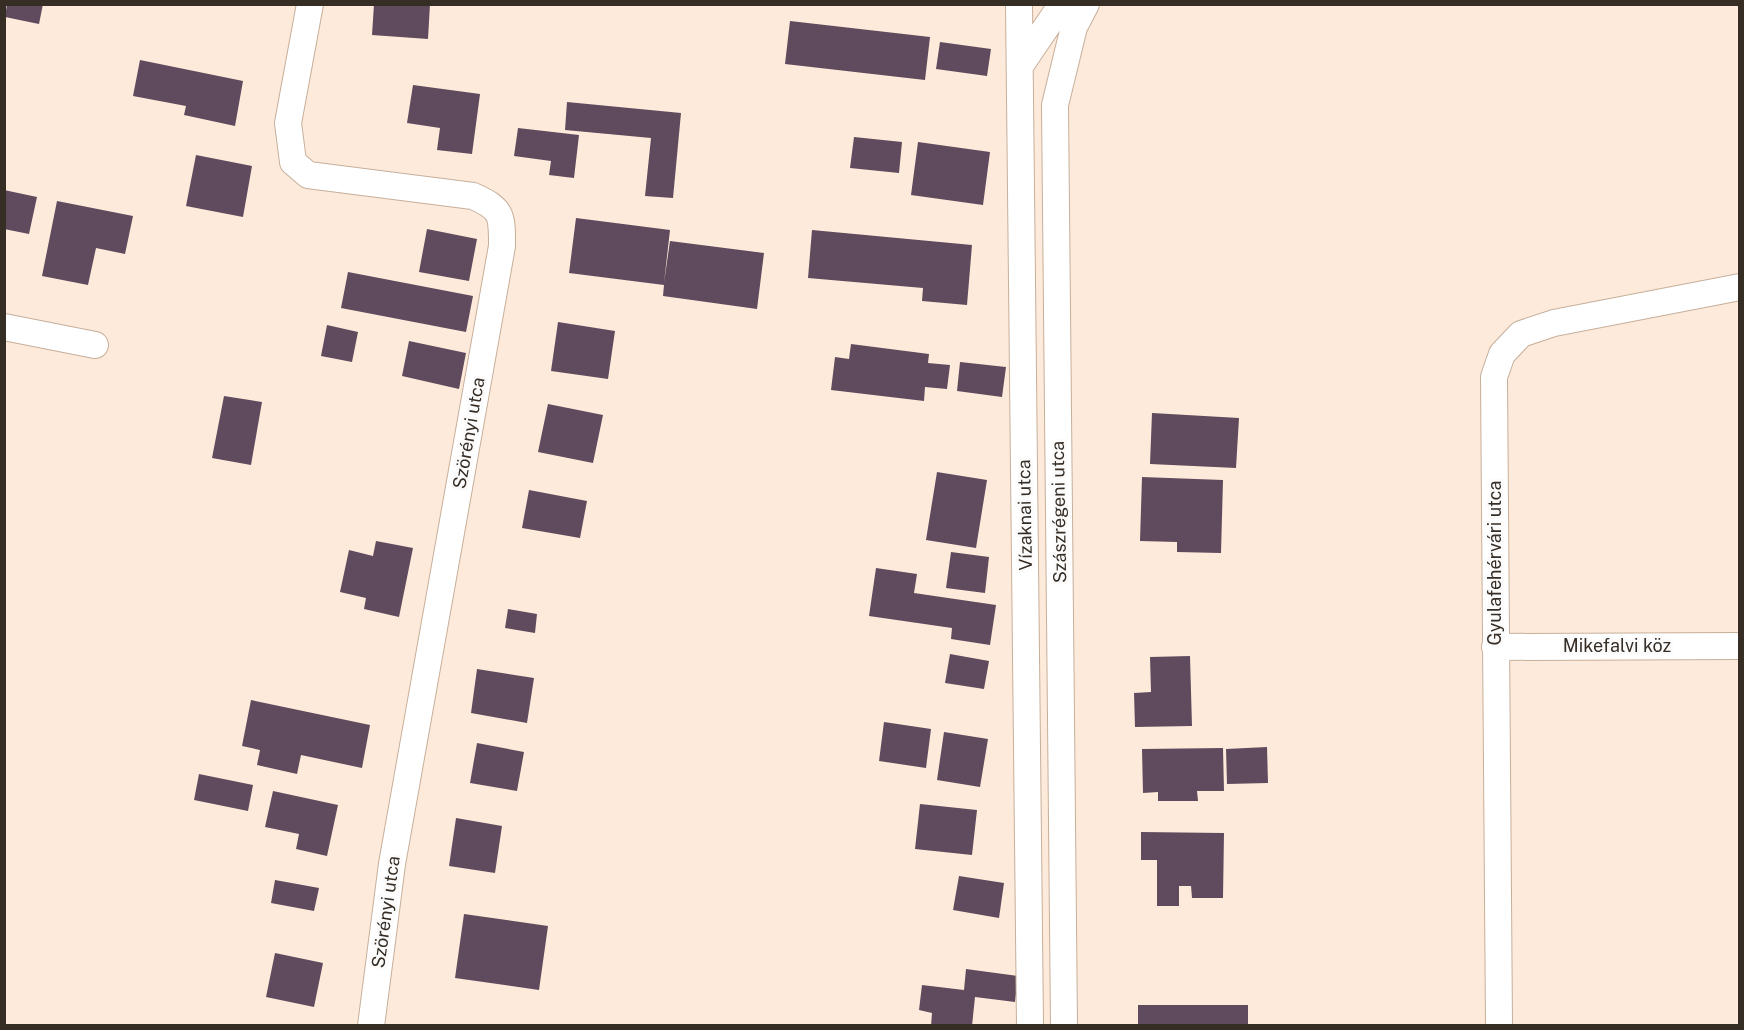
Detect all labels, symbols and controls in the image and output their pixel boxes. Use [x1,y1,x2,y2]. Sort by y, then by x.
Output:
street label: Szörényi utca [448,375,489,490]
street label: Szászrégeni utca [1047,441,1070,583]
street label: Vízaknai utca [1013,459,1036,571]
street label: Gyulafehérvári utca [1484,481,1505,646]
street label: Mikefalvi köz [1563,635,1671,656]
street label: Szörényi utca [367,854,404,969]

